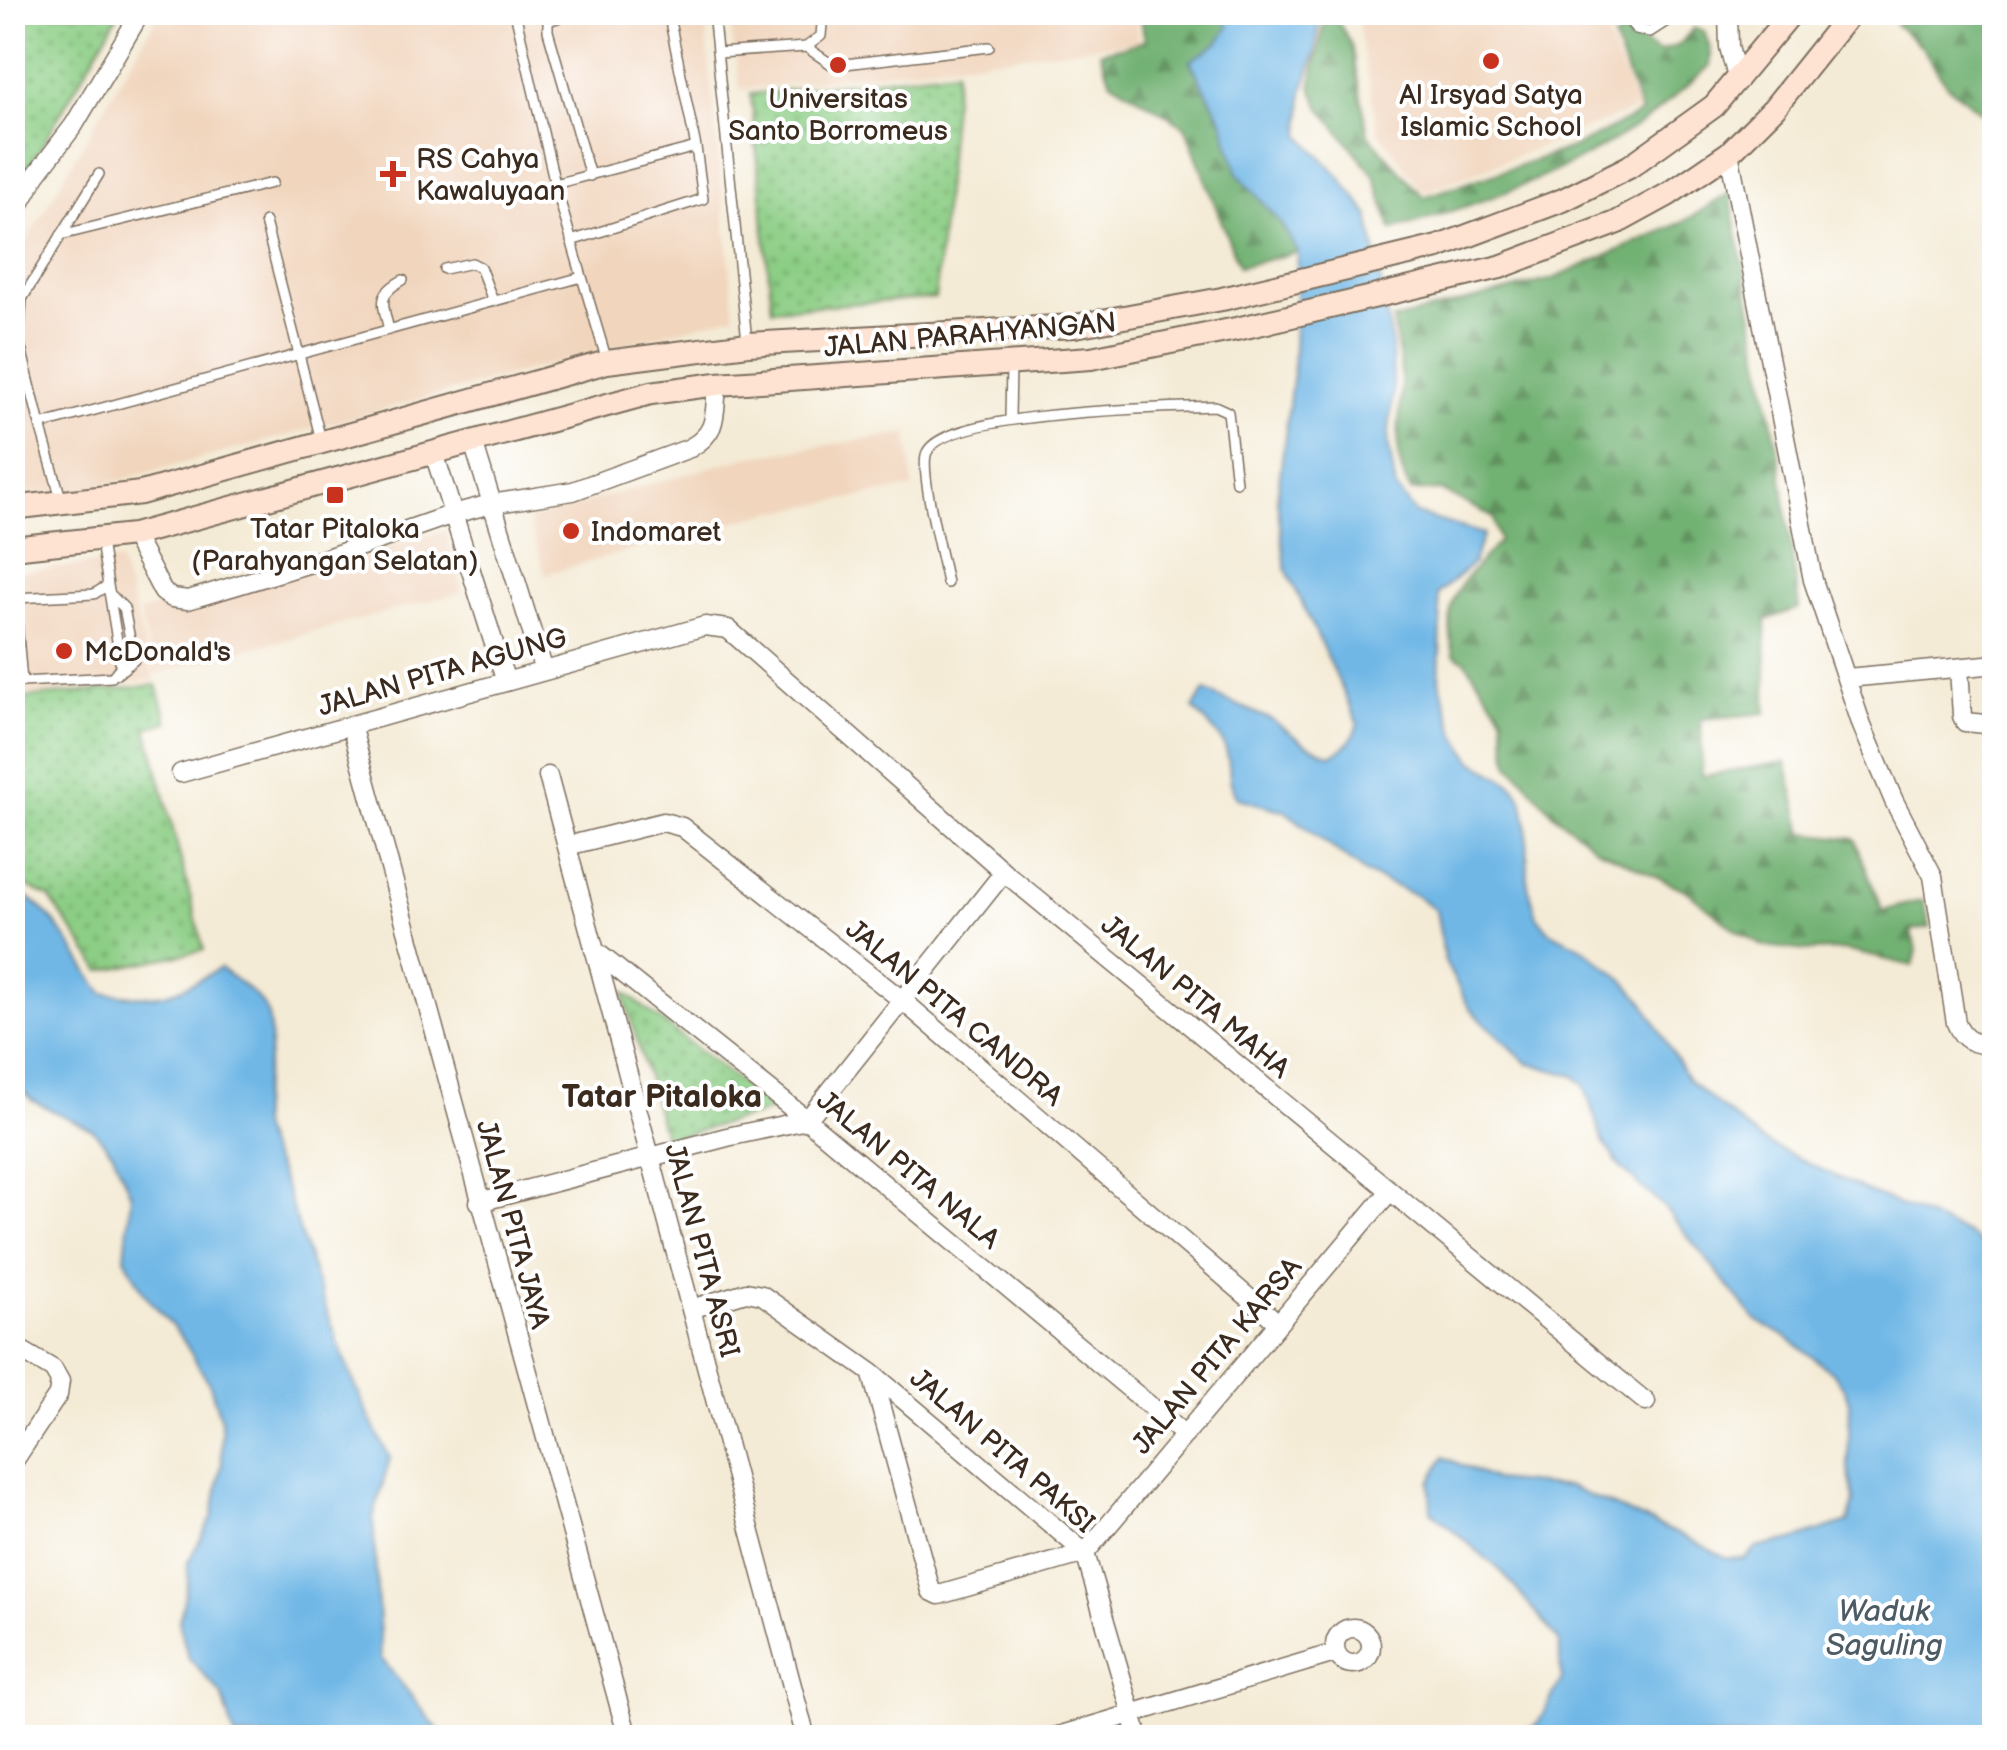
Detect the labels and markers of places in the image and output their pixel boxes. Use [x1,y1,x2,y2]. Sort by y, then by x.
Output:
marker: Al Irsyad Satya Islamic School [1480,50,1502,72]
marker: Universitas Santo Borromeus [827,54,849,76]
place label: Al Irsyad Satya Islamic School [1399,79,1583,144]
place label: Universitas Santo Borromeus [728,83,948,148]
place label: RS Cahya Kawaluyaan [416,143,565,208]
marker: RS Cahya Kawaluyaan [380,161,406,187]
marker: Tatar Pitaloka (Parahyangan Selatan) [324,484,346,506]
place label: Tatar Pitaloka (Parahyangan Selatan) [192,513,478,578]
place label: Indomaret [591,516,722,549]
marker: Indomaret [560,520,582,542]
place label: McDonald's [84,636,231,669]
marker: McDonald's [53,640,75,662]

